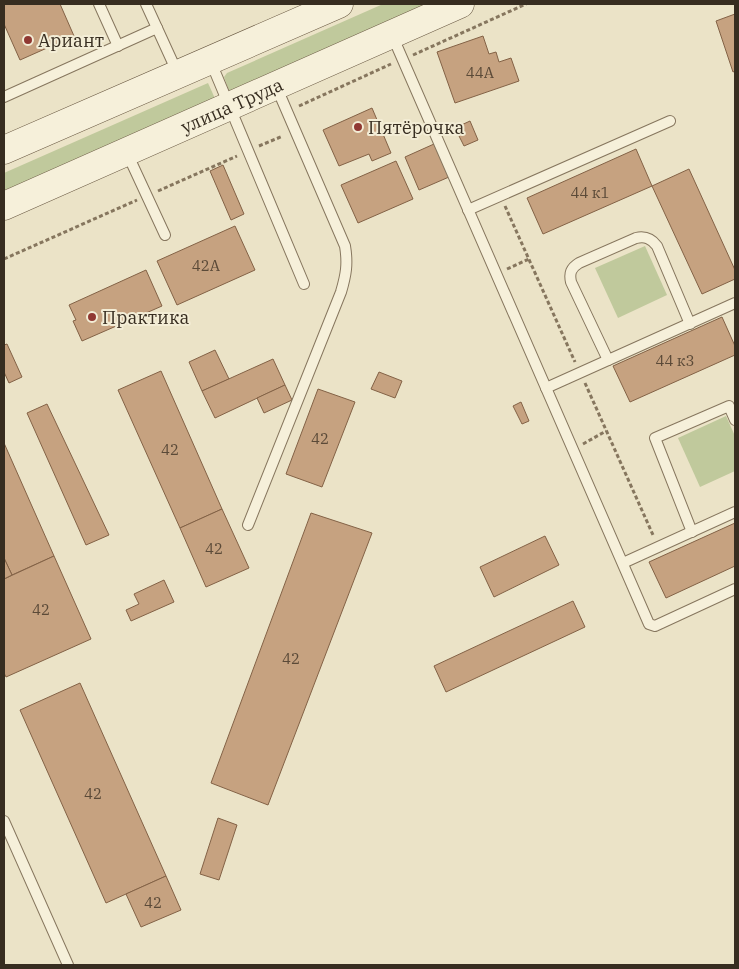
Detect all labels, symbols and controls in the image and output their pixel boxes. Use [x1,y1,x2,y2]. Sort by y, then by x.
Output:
place label: Ариант [38,29,104,52]
marker: Ариант [22,34,34,46]
house number: 44А [466,63,495,82]
street label: улица Труда [177,72,287,138]
place label: Пятёрочка [368,116,464,139]
marker: Пятёрочка [352,121,364,133]
house number: 44 к1 [570,183,610,202]
house number: 42А [192,256,221,275]
place label: Практика [102,306,189,329]
marker: Практика [86,311,98,323]
house number: 44 к3 [655,351,695,370]
house number: 42 [311,429,329,448]
house number: 42 [161,440,179,459]
house number: 42 [205,539,223,558]
house number: 42 [32,600,50,619]
house number: 42 [282,649,300,668]
house number: 42 [84,784,102,803]
house number: 42 [144,893,162,912]

